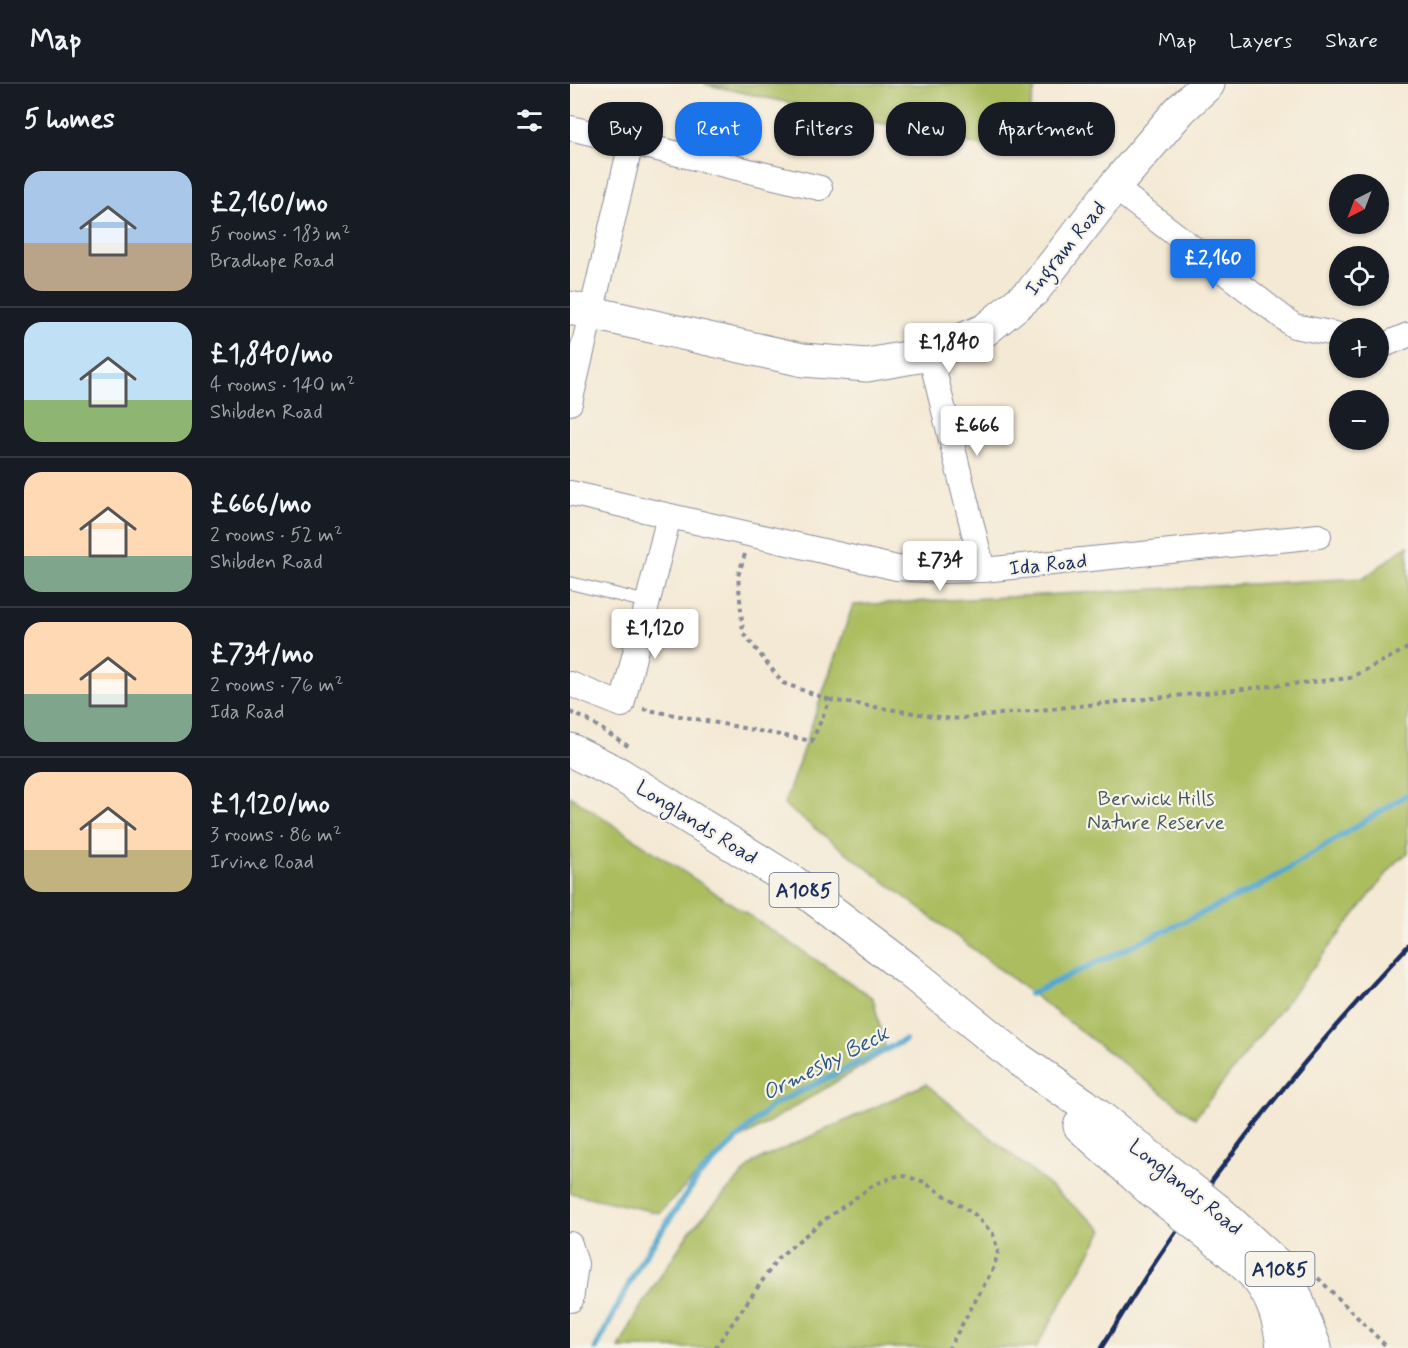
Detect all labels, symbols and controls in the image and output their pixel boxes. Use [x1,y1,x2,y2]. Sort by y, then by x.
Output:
text: Map [30,23,81,60]
text: Map [1158,27,1196,55]
text: Layers [1229,27,1292,55]
text: Share [1325,27,1378,55]
chip: Buy [588,102,663,156]
chip: Rent [675,102,762,156]
chip: Filters [774,102,874,156]
chip: New [886,102,966,156]
chip: Apartment [978,102,1115,156]
text: 5 homes [24,103,115,137]
icon: filters [513,104,546,137]
north arrow [1329,174,1389,234]
map controls [1329,174,1389,450]
text: £2,160/mo [210,187,328,221]
icon: home [72,195,144,267]
street label: Ingram Road [1019,195,1114,303]
text: 5 rooms · 183 m² [210,221,350,248]
pin: £2,160 [1164,239,1262,290]
text: £2,160 [1184,245,1242,272]
button: locate [1329,246,1389,306]
text: Bradhope Road [210,248,334,275]
button: + [1329,318,1389,378]
pin: £1,840 [900,323,998,374]
text: £1,840 [918,329,980,356]
text: £1,840/mo [210,338,333,372]
icon: home [72,346,144,418]
text: 4 rooms · 140 m² [210,372,355,399]
button: − [1329,390,1389,450]
text: Shibden Road [210,399,323,426]
pin: £666 [941,406,1013,457]
text: £666 [955,412,999,439]
text: £666/mo [210,488,311,522]
icon: home [72,496,144,568]
text: 2 rooms · 52 m² [210,522,343,549]
pin: £734 [904,541,976,592]
text: £734 [917,547,963,574]
street label: Ida Road [1008,547,1088,583]
text: Shibden Road [210,549,323,576]
pin: £1,120 [606,609,704,660]
text: £1,120 [625,615,685,642]
text: £734/mo [210,638,314,672]
icon: home [72,646,144,718]
text: 2 rooms · 76 m² [210,672,343,699]
text: Ida Road [210,699,285,726]
street label: Longlands Road [630,774,763,872]
park label: Berwick Hills Nature Reserve [1087,785,1225,837]
text: £1,120/mo [210,788,330,822]
icon: home [72,796,144,868]
text: 3 rooms · 86 m² [210,822,342,849]
text: Irvine Road [210,849,314,876]
road number: A1085 [770,873,838,907]
water label: Ormesby Beck [758,1019,895,1108]
street label: Longlands Road [1122,1133,1248,1243]
road number: A1085 [1246,1252,1314,1286]

